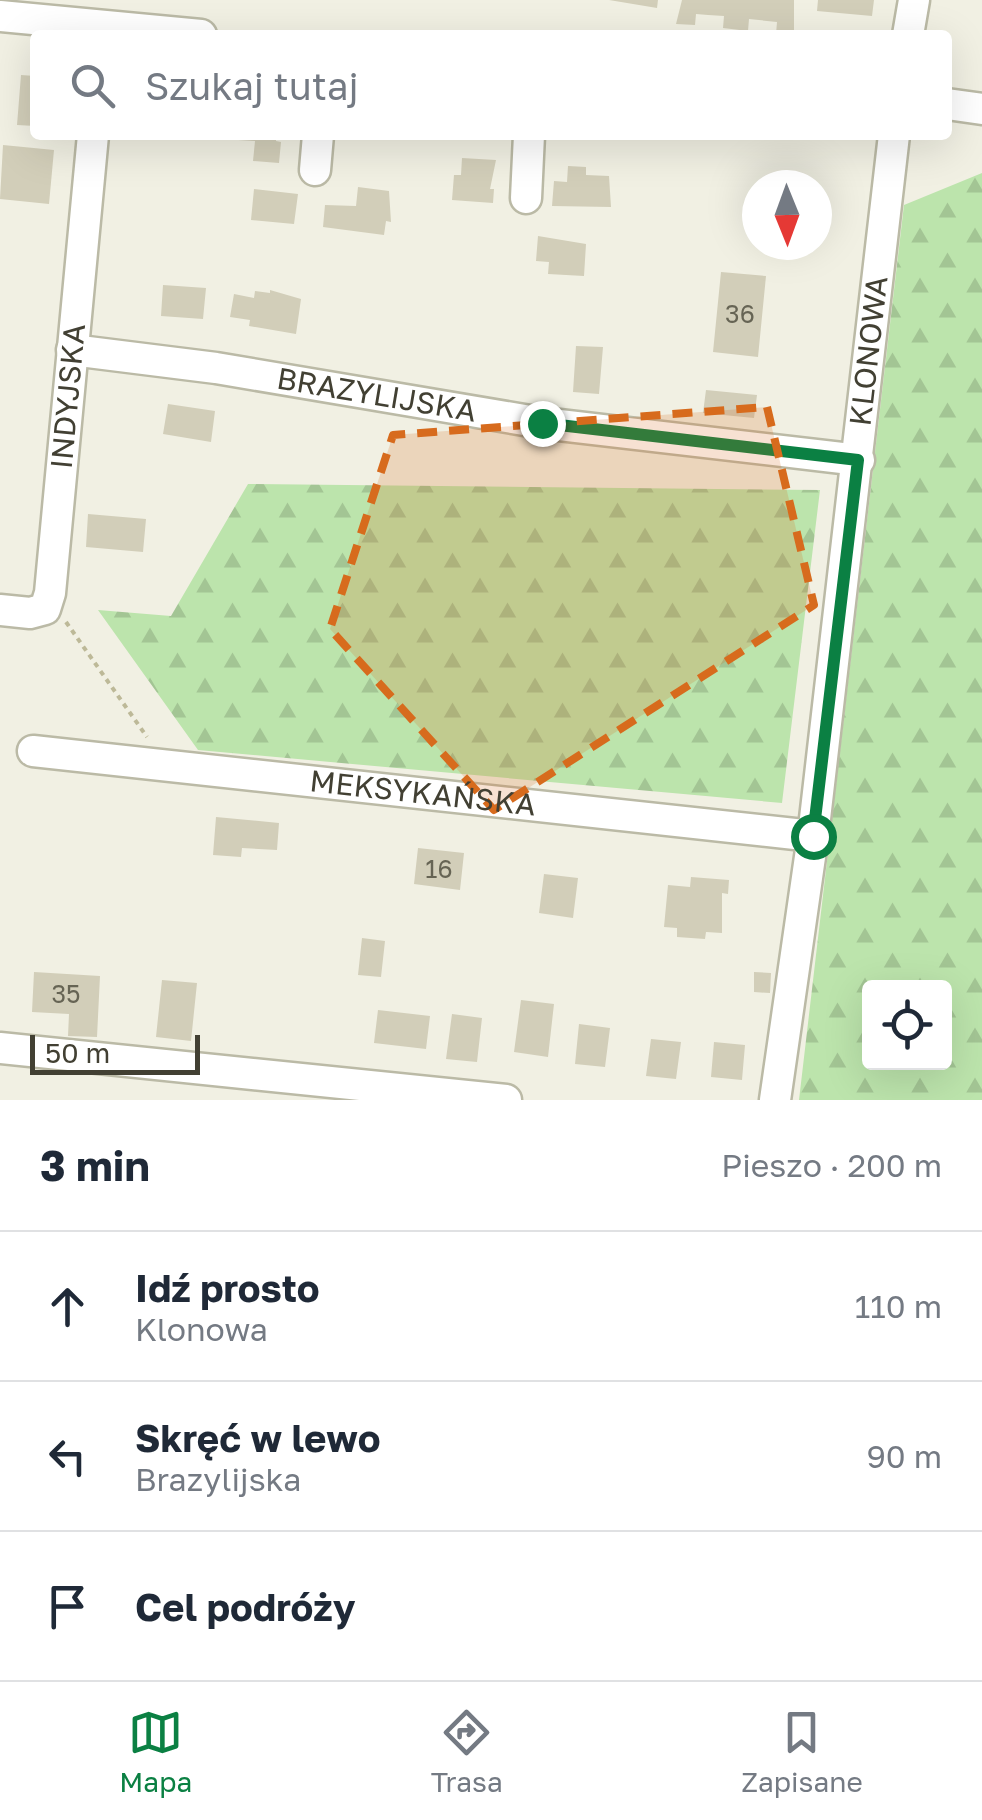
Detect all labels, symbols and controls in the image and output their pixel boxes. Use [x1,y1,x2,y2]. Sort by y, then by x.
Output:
search box [30,30,952,140]
icon: search [65,58,120,113]
text: Szukaj tutaj [145,63,359,108]
north arrow [742,170,832,260]
street label: KLONOWA [842,274,895,428]
house number: 36 [725,298,755,329]
street label: INDYJSKA [43,322,92,470]
street label: BRAZYLIJSKA [274,360,479,429]
route end [520,401,566,447]
street label: MEKSYKAŃSKA [308,762,538,823]
route start [791,814,837,860]
house number: 16 [425,853,453,884]
house number: 35 [51,978,81,1009]
map controls [862,980,952,1070]
button: locate [862,980,952,1070]
scale bar [30,1030,200,1074]
text: 50 m [45,1036,110,1069]
text: 3 min [40,1140,150,1190]
text: Pieszo · 200 m [721,1146,942,1184]
text: Idź prosto [135,1265,320,1310]
icon: ahead [40,1279,95,1334]
text: 110 m [855,1287,942,1325]
text: Klonowa [135,1310,268,1348]
text: Skręć w lewo [135,1415,380,1460]
icon: left [40,1429,95,1484]
text: 90 m [866,1437,942,1475]
text: Brazylijska [135,1460,301,1498]
icon: arrive [40,1579,95,1634]
text: Cel podróży [135,1584,356,1629]
tab: Mapa [119,1705,192,1798]
tab: Trasa [431,1705,503,1798]
tab: Zapisane [741,1705,863,1798]

